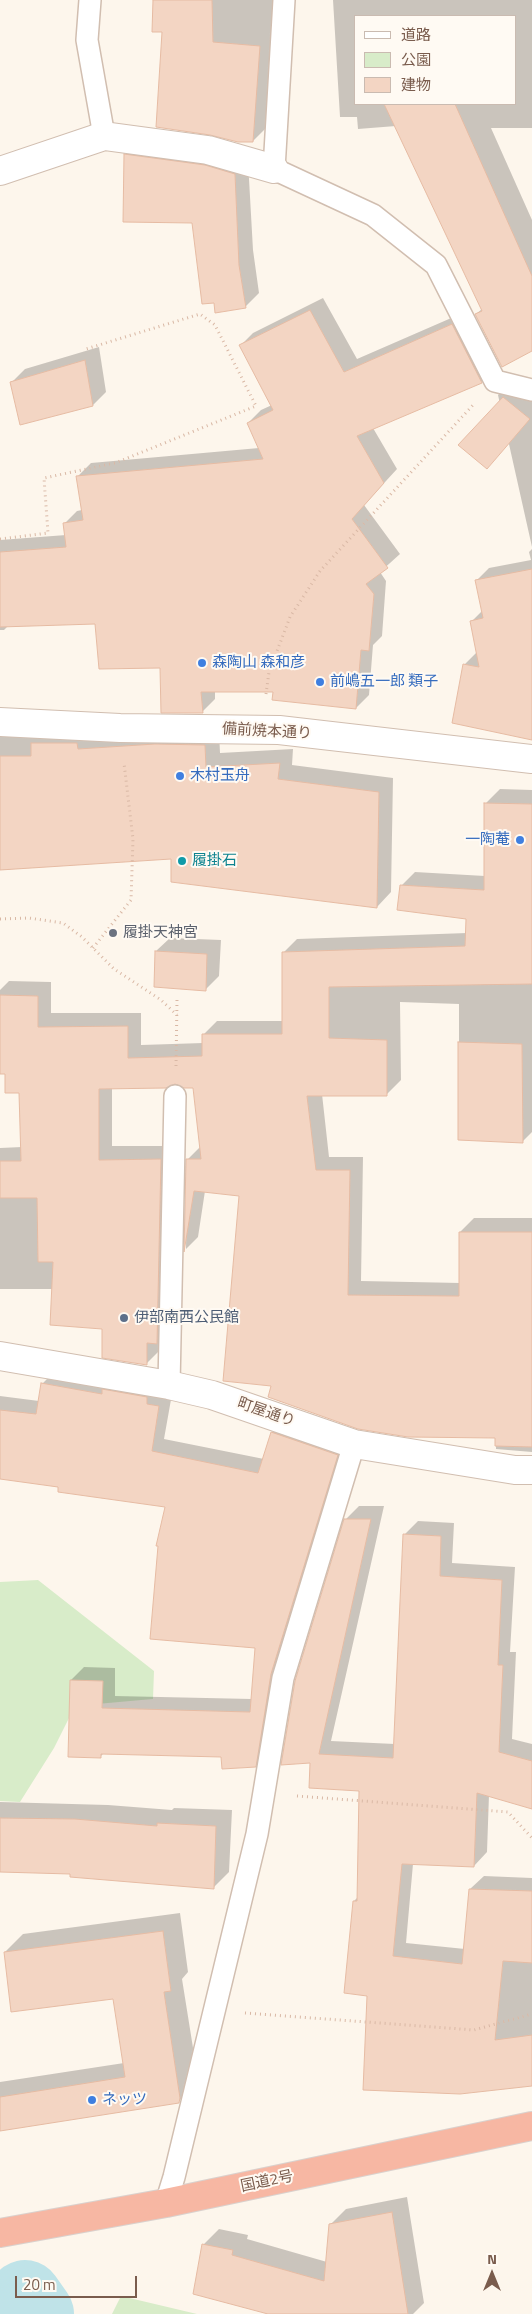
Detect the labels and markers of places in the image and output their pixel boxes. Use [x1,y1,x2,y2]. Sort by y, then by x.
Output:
place label: 森陶山 森和彦 [212,654,305,672]
marker: 森陶山 森和彦 [196,657,208,669]
place label: 前嶋五一郎 類子 [330,673,438,691]
marker: 前嶋五一郎 類子 [314,676,326,688]
place label: 木村玉舟 [190,767,250,785]
marker: 木村玉舟 [174,770,186,782]
place label: 一陶菴 [465,831,510,849]
marker: 一陶菴 [514,834,526,846]
place label: 履掛石 [192,852,237,870]
marker: 履掛石 [176,855,188,867]
place label: 履掛天神宮 [123,924,198,942]
marker: 履掛天神宮 [107,927,119,939]
place label: 伊部南西公民館 [134,1309,239,1327]
marker: 伊部南西公民館 [118,1312,130,1324]
place label: ネッツ [102,2091,147,2109]
marker: ネッツ [86,2094,98,2106]

